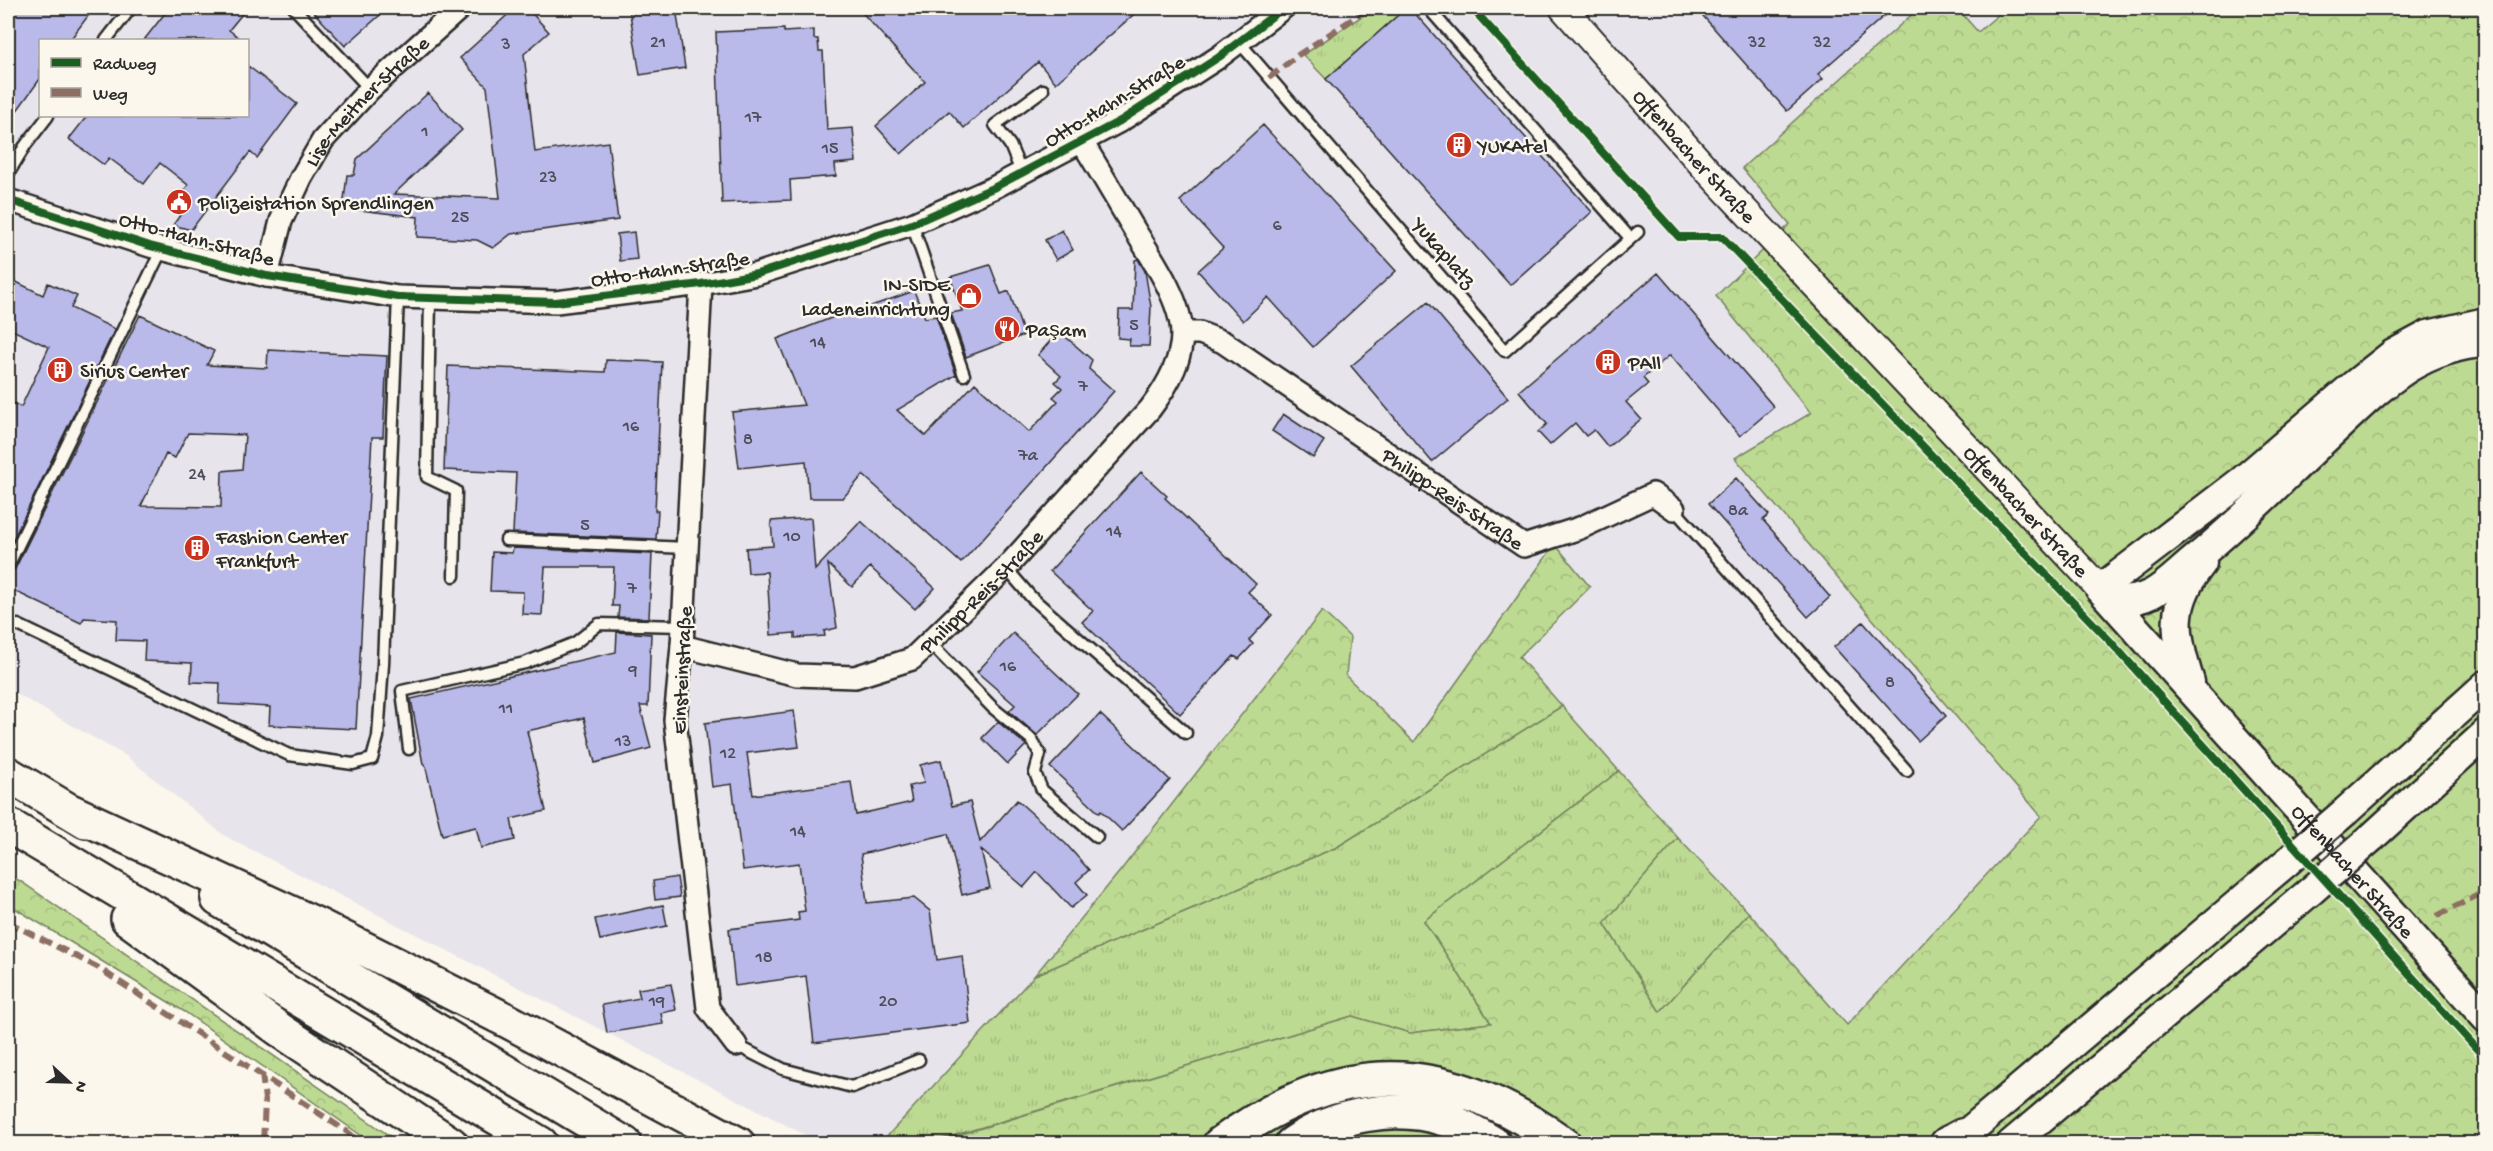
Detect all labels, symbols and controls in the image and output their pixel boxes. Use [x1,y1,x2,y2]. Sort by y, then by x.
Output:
street label: Lise-Meitner-Straße [301,32,437,172]
house number: 21 [650,33,666,54]
house number: 32 [1747,33,1766,54]
house number: 32 [1812,33,1831,54]
house number: 3 [500,35,511,56]
legend [39,39,249,117]
street label: Otto-Hahn-Straße [1041,51,1192,155]
text: Radweg [93,55,156,76]
text: Weg [93,85,128,106]
street label: Offenbacher Straße [1625,86,1760,231]
house number: 17 [744,108,762,129]
house number: 1 [420,122,429,143]
building icon: YUKAtel [1444,130,1474,160]
place label: YUKAtel [1476,136,1548,161]
house number: 15 [821,139,838,160]
house number: 23 [539,168,557,189]
public building icon: Polizeistation Sprendlingen [164,187,194,217]
place label: Polizeistation Sprendlingen [197,193,434,218]
house number: 25 [451,208,469,229]
street label: Otto-Hahn-Straße [116,209,278,274]
street label: Yukaplatz [1404,212,1480,295]
house number: 6 [1272,216,1282,237]
street label: Otto-Hahn-Straße [590,248,752,295]
place label: IN-SIDE Ladeneinrichtung [801,275,951,324]
shop icon: IN-SIDE Ladeneinrichtung [954,281,984,311]
restaurant icon: Paşam [992,314,1022,344]
house number: 5 [1129,316,1139,337]
place label: Paşam [1025,320,1086,345]
house number: 14 [809,333,826,354]
building icon: PAll [1593,347,1623,377]
place label: PAll [1627,353,1661,378]
building icon: Sirius Center [45,355,75,385]
place label: Sirius Center [80,361,189,386]
house number: 7 [1077,377,1088,398]
house number: 16 [622,417,640,438]
house number: 8 [743,430,753,451]
street label: Offenbacher Straße [1956,442,2093,585]
street label: Philipp-Reis-Straße [1375,444,1528,559]
house number: 7a [1017,446,1039,467]
house number: 24 [188,465,206,486]
house number: 8a [1728,501,1749,522]
house number: 5 [580,516,590,537]
house number: 14 [1105,522,1122,543]
street label: Philipp-Reis-Straße [915,525,1051,662]
place label: Fashion Center Frankfurt [215,527,348,576]
house number: 10 [782,527,801,548]
building icon: Fashion Center Frankfurt [182,533,212,563]
house number: 7 [626,579,637,600]
street label: Einsteinstraße [669,604,700,735]
house number: 16 [999,657,1017,678]
house number: 9 [627,661,638,682]
house number: 8 [1885,673,1895,694]
house number: 11 [498,699,513,720]
house number: 13 [614,732,631,753]
house number: 12 [719,744,736,765]
street label: Offenbacher Straße [2284,801,2418,946]
house number: 14 [789,822,806,843]
house number: 18 [754,948,773,969]
house number: 19 [648,992,665,1013]
house number: 20 [878,992,898,1013]
north arrow [39,1052,99,1112]
text: N [69,1078,90,1095]

